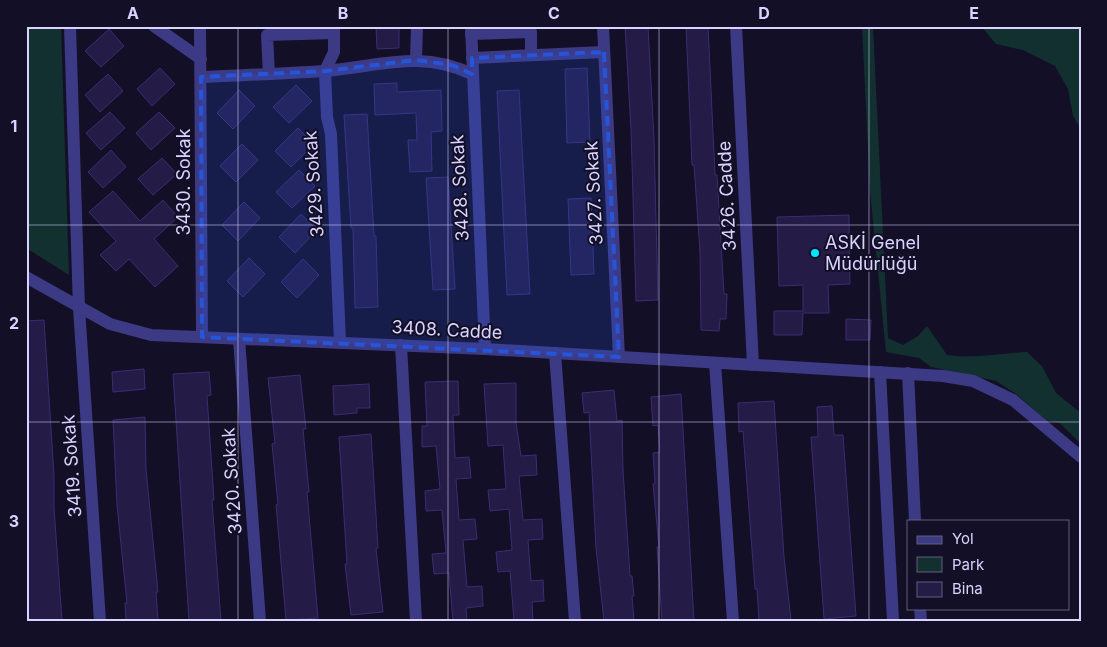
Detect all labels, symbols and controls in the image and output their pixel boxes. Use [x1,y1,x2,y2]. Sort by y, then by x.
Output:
text: A [127,3,139,23]
text: B [338,3,348,23]
text: C [548,3,560,23]
text: D [758,3,770,23]
text: E [969,3,979,23]
text: 1 [11,116,17,136]
street label: 3430. Sokak [173,128,194,236]
street label: 3429. Sokak [299,130,328,238]
street label: 3428. Sokak [446,134,473,242]
street label: 3427. Sokak [580,140,607,246]
street label: 3426. Cadde [713,140,740,252]
place label: ASKİ Genel Müdürlüğü [825,231,920,274]
marker: ASKİ Genel Müdürlüğü [809,247,821,259]
text: 2 [9,313,19,333]
street label: 3408. Cadde [391,316,503,343]
street label: 3419. Sokak [57,414,86,518]
street label: 3420. Sokak [217,427,246,535]
text: 3 [9,511,19,531]
legend [907,520,1070,610]
text: Yol [952,529,974,548]
text: Park [952,555,985,574]
text: Bina [952,579,983,598]

